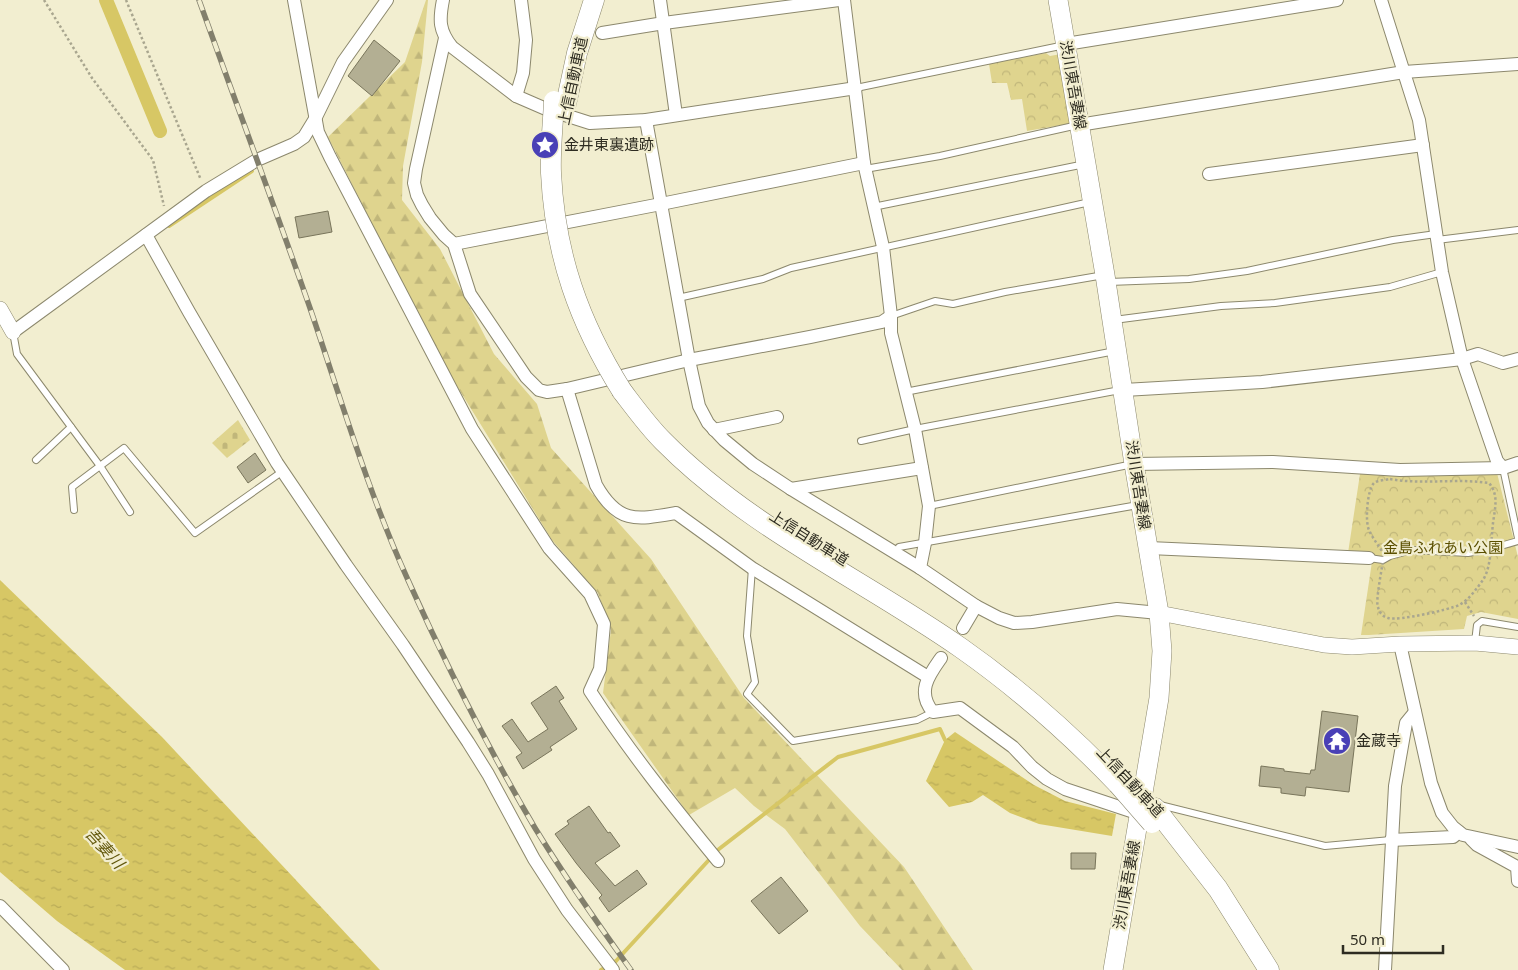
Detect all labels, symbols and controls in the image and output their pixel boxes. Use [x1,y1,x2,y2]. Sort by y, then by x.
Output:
street label: 上信自動車道 [553,35,591,127]
street label: 渋川東吾妻線 [1056,39,1092,131]
place icon: 金井東裏遺跡 [530,130,560,160]
place label: 金井東裏遺跡 [564,134,654,154]
street label: 渋川東吾妻線 [1122,439,1156,531]
street label: 上信自動車道 [766,505,853,569]
park label: 金島ふれあい公園 [1383,537,1503,557]
temple icon: 金蔵寺 [1322,726,1352,756]
place label: 金蔵寺 [1356,730,1401,750]
street label: 上信自動車道 [1093,742,1169,821]
water label: 吾妻川 [81,823,131,875]
street label: 渋川東吾妻線 [1108,839,1144,931]
scale bar [1343,922,1443,954]
text: 50 m [1350,929,1385,949]

